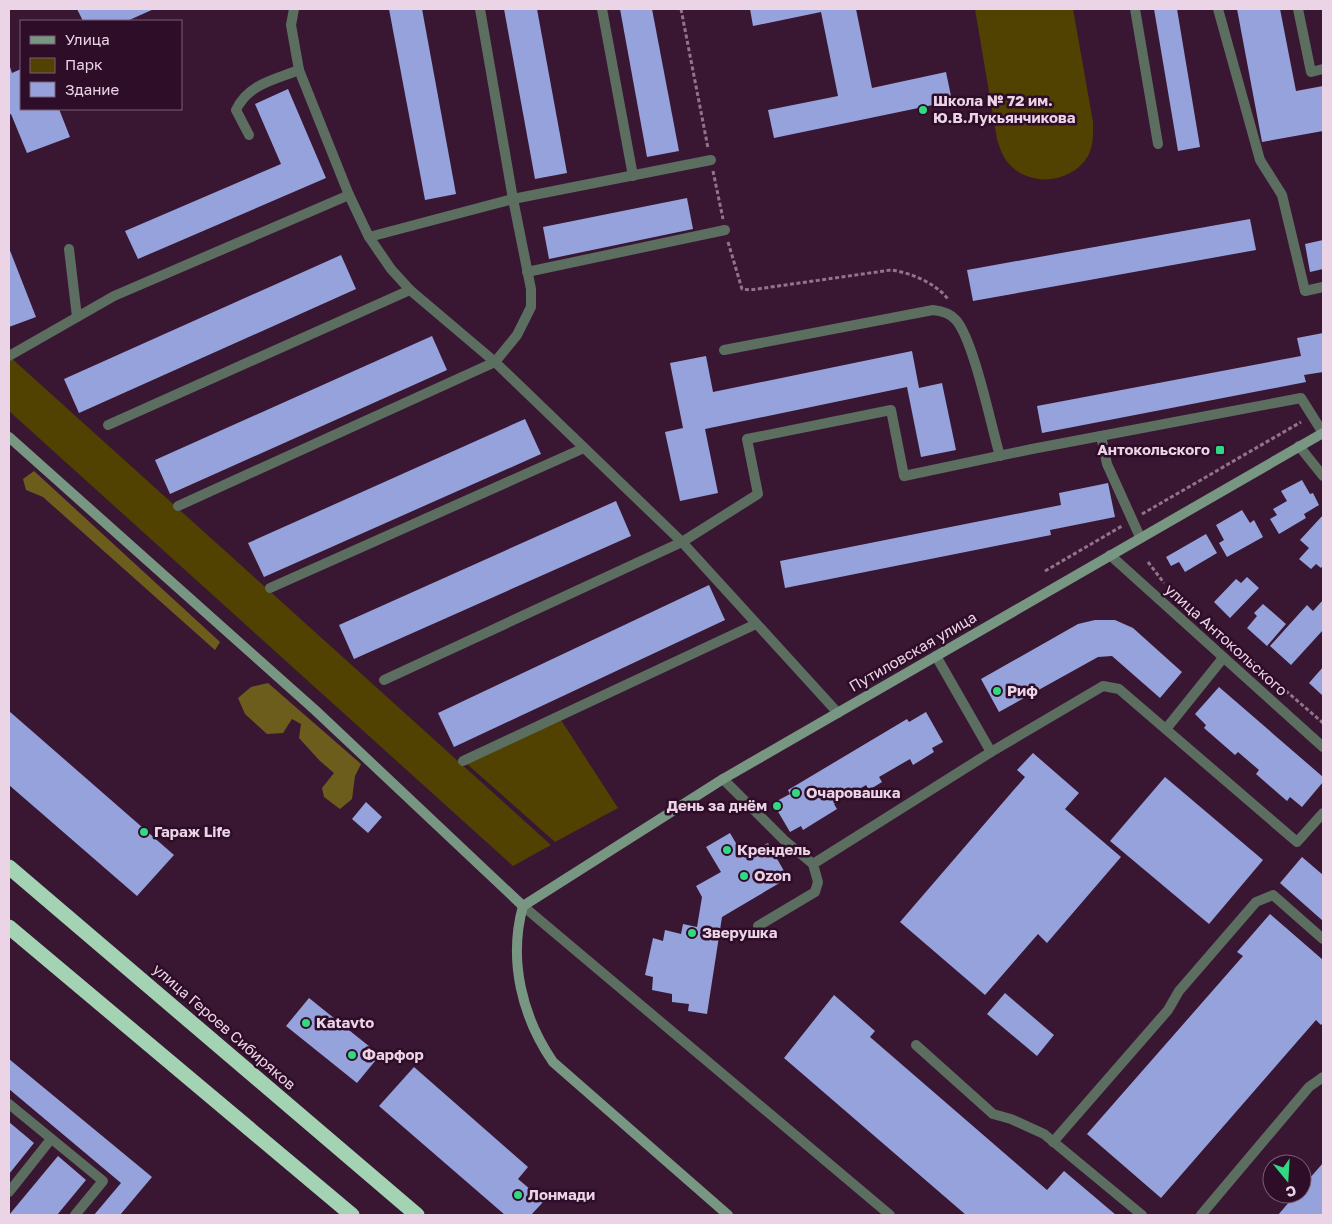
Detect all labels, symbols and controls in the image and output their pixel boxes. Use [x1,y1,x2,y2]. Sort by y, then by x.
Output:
legend [20,20,182,110]
text: Улица [65,30,110,48]
text: Парк [65,55,103,73]
text: Здание [65,80,119,98]
place label: Школа № 72 им. Ю.В.Лукьянчикова [933,91,1076,126]
marker: Школа № 72 им. Ю.В.Лукьянчикова [917,104,929,116]
place label: Антокольского [1097,440,1210,458]
marker: Антокольского [1214,444,1226,456]
street label: улица Антокольского [1162,580,1292,699]
street label: Путиловская улица [846,607,979,695]
place label: Риф [1007,681,1038,699]
marker: Риф [991,685,1003,697]
place label: Очаровашка [806,783,901,801]
marker: Очаровашка [790,787,802,799]
place label: День за днём [667,796,767,814]
marker: День за днём [771,800,783,812]
place label: Гараж Life [154,822,231,840]
marker: Гараж Life [138,826,150,838]
place label: Крендель [737,840,810,858]
marker: Крендель [721,844,733,856]
place label: Ozon [754,866,791,884]
marker: Ozon [738,870,750,882]
place label: Зверушка [702,923,778,941]
marker: Зверушка [686,927,698,939]
street label: улица Героев Сибиряков [150,959,300,1093]
place label: Katavto [316,1013,374,1031]
marker: Katavto [300,1017,312,1029]
place label: Фарфор [362,1045,424,1063]
marker: Фарфор [346,1049,358,1061]
north arrow [1262,1154,1312,1204]
text: С [1284,1182,1299,1201]
place label: Лонмади [528,1185,595,1203]
marker: Лонмади [512,1189,524,1201]

